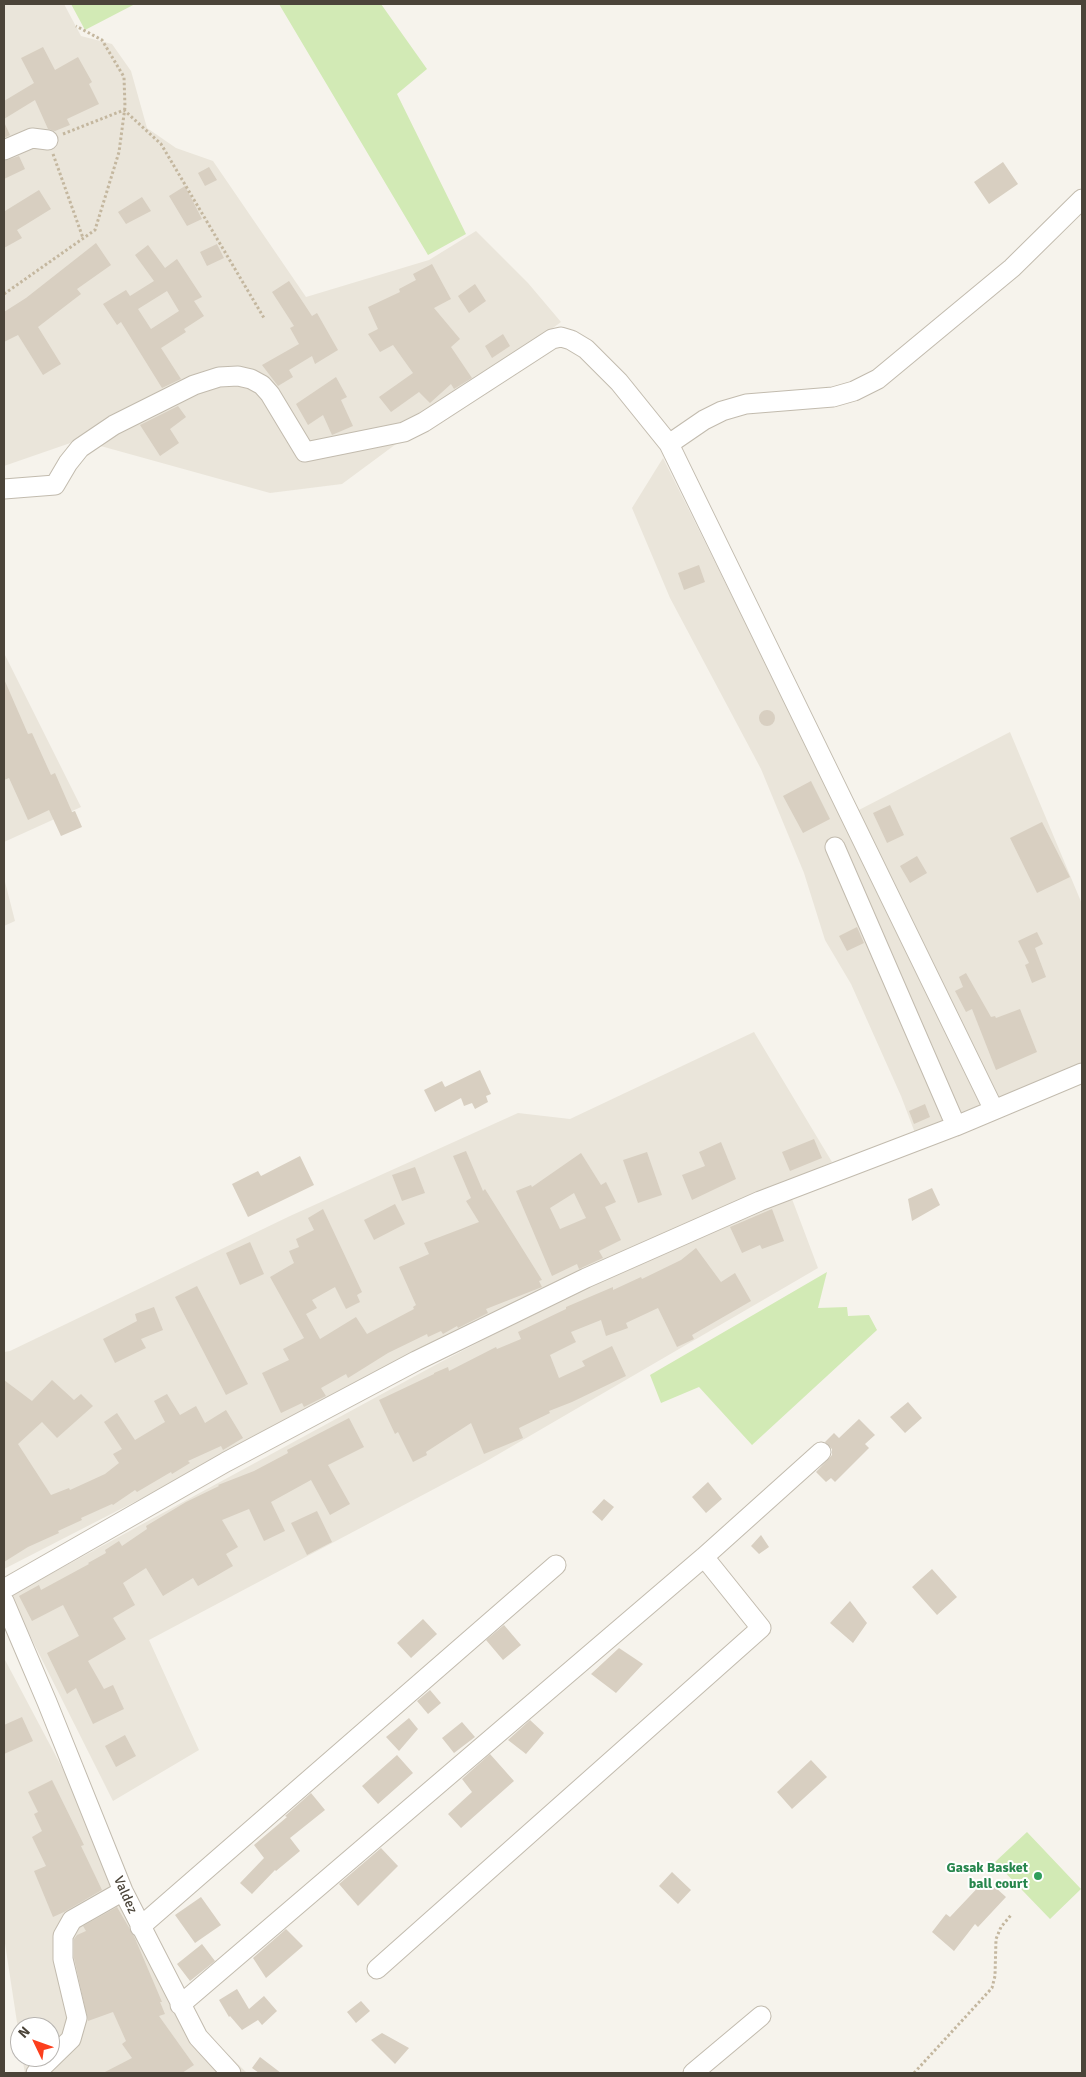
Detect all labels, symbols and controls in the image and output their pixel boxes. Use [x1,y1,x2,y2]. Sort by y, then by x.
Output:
place label: Gasak Basket ball court [947,1860,1028,1892]
marker: Gasak Basket ball court [1032,1870,1044,1882]
street label: Valdez [109,1874,141,1916]
north arrow [10,2017,60,2067]
text: N [15,2023,34,2042]

